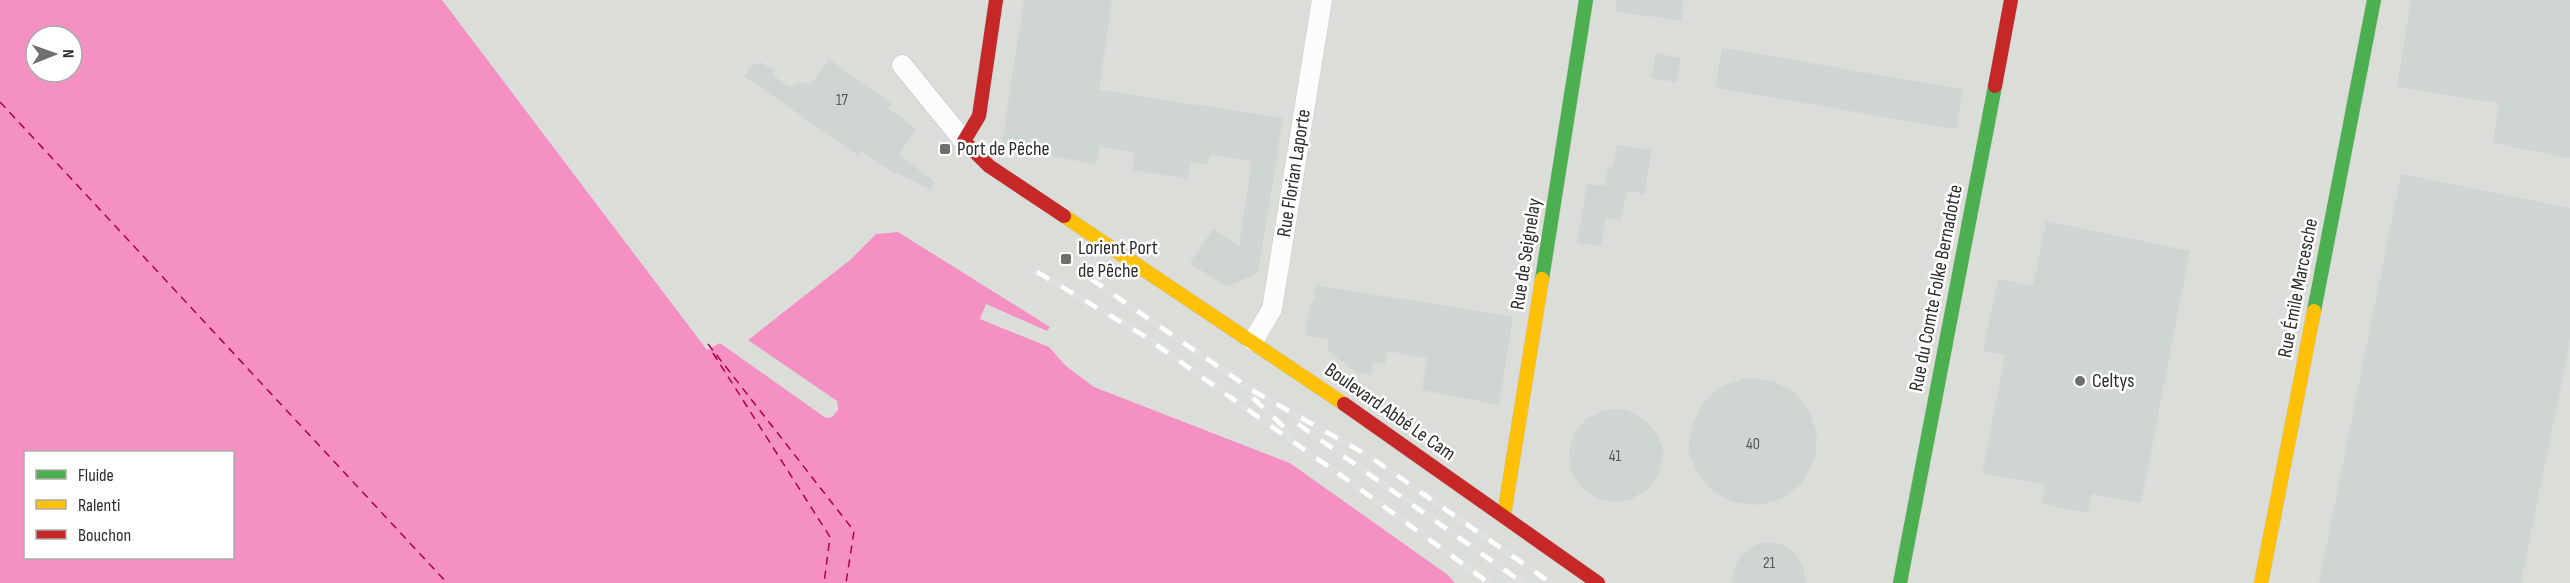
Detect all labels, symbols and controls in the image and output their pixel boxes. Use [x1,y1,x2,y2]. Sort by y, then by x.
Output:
north arrow [24,24,84,84]
text: N [58,49,77,58]
house number: 17 [836,91,849,110]
street label: Rue Florian Laporte [1272,107,1316,239]
place label: Port de Pêche [957,137,1050,161]
marker: Port de Pêche [938,142,952,156]
street label: Rue du Comte Folke Bernadotte [1904,183,1968,393]
street label: Rue de Seignelay [1505,196,1547,311]
street label: Rue Émile Marcesche [2273,216,2323,360]
place label: Lorient Port de Pêche [1078,236,1158,283]
marker: Lorient Port de Pêche [1059,252,1073,266]
street label: Boulevard Abbé Le Cam [1320,358,1460,466]
place label: Celtys [2092,369,2134,393]
marker: Celtys [2073,374,2087,388]
house number: 40 [1746,435,1760,454]
house number: 41 [1609,447,1622,466]
legend [24,451,234,559]
text: Fluide [78,465,114,486]
text: Ralenti [78,495,120,516]
text: Bouchon [78,525,131,546]
house number: 21 [1763,554,1776,573]

